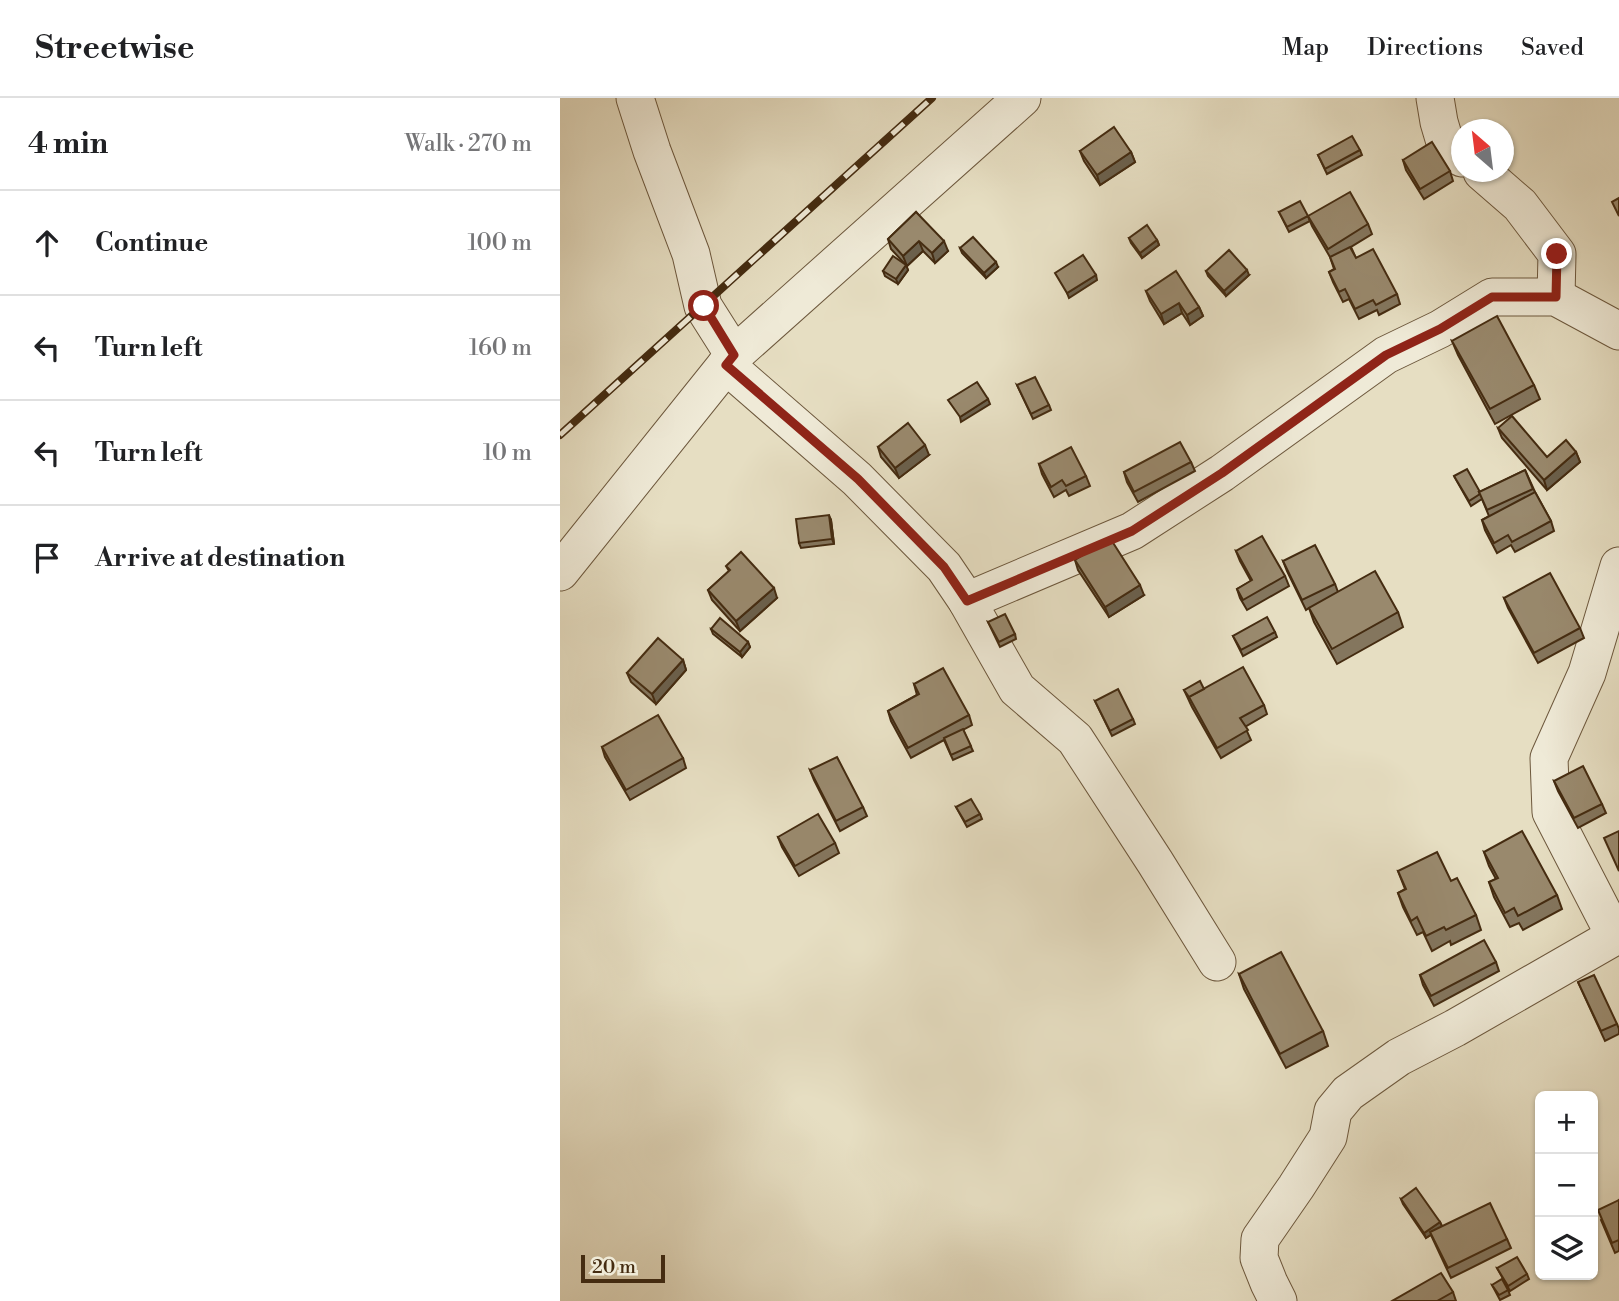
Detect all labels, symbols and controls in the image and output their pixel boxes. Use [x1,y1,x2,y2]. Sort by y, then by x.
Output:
text: Streetwise [35,28,195,69]
text: Map [1282,33,1329,63]
text: Directions [1367,33,1483,63]
text: Saved [1521,33,1584,63]
north arrow [1451,119,1514,182]
text: 4 min [28,125,108,163]
text: Walk · 270 m [405,130,532,158]
icon: ahead [28,224,66,262]
text: Continue [95,227,208,259]
text: 100 m [467,229,532,257]
route end [1541,238,1572,269]
route start [688,290,719,321]
icon: left [28,329,66,367]
text: Turn left [95,332,203,364]
text: 160 m [469,334,532,362]
icon: left [28,434,66,472]
text: Turn left [95,437,203,469]
text: 10 m [483,439,532,467]
icon: arrive [28,539,66,577]
text: Arrive at destination [95,542,345,574]
map controls [1535,1091,1598,1280]
button: + [1535,1091,1598,1154]
button: − [1535,1154,1598,1217]
button: layers [1535,1217,1598,1280]
scale bar [581,1252,665,1284]
text: 20 m [592,1255,636,1279]

